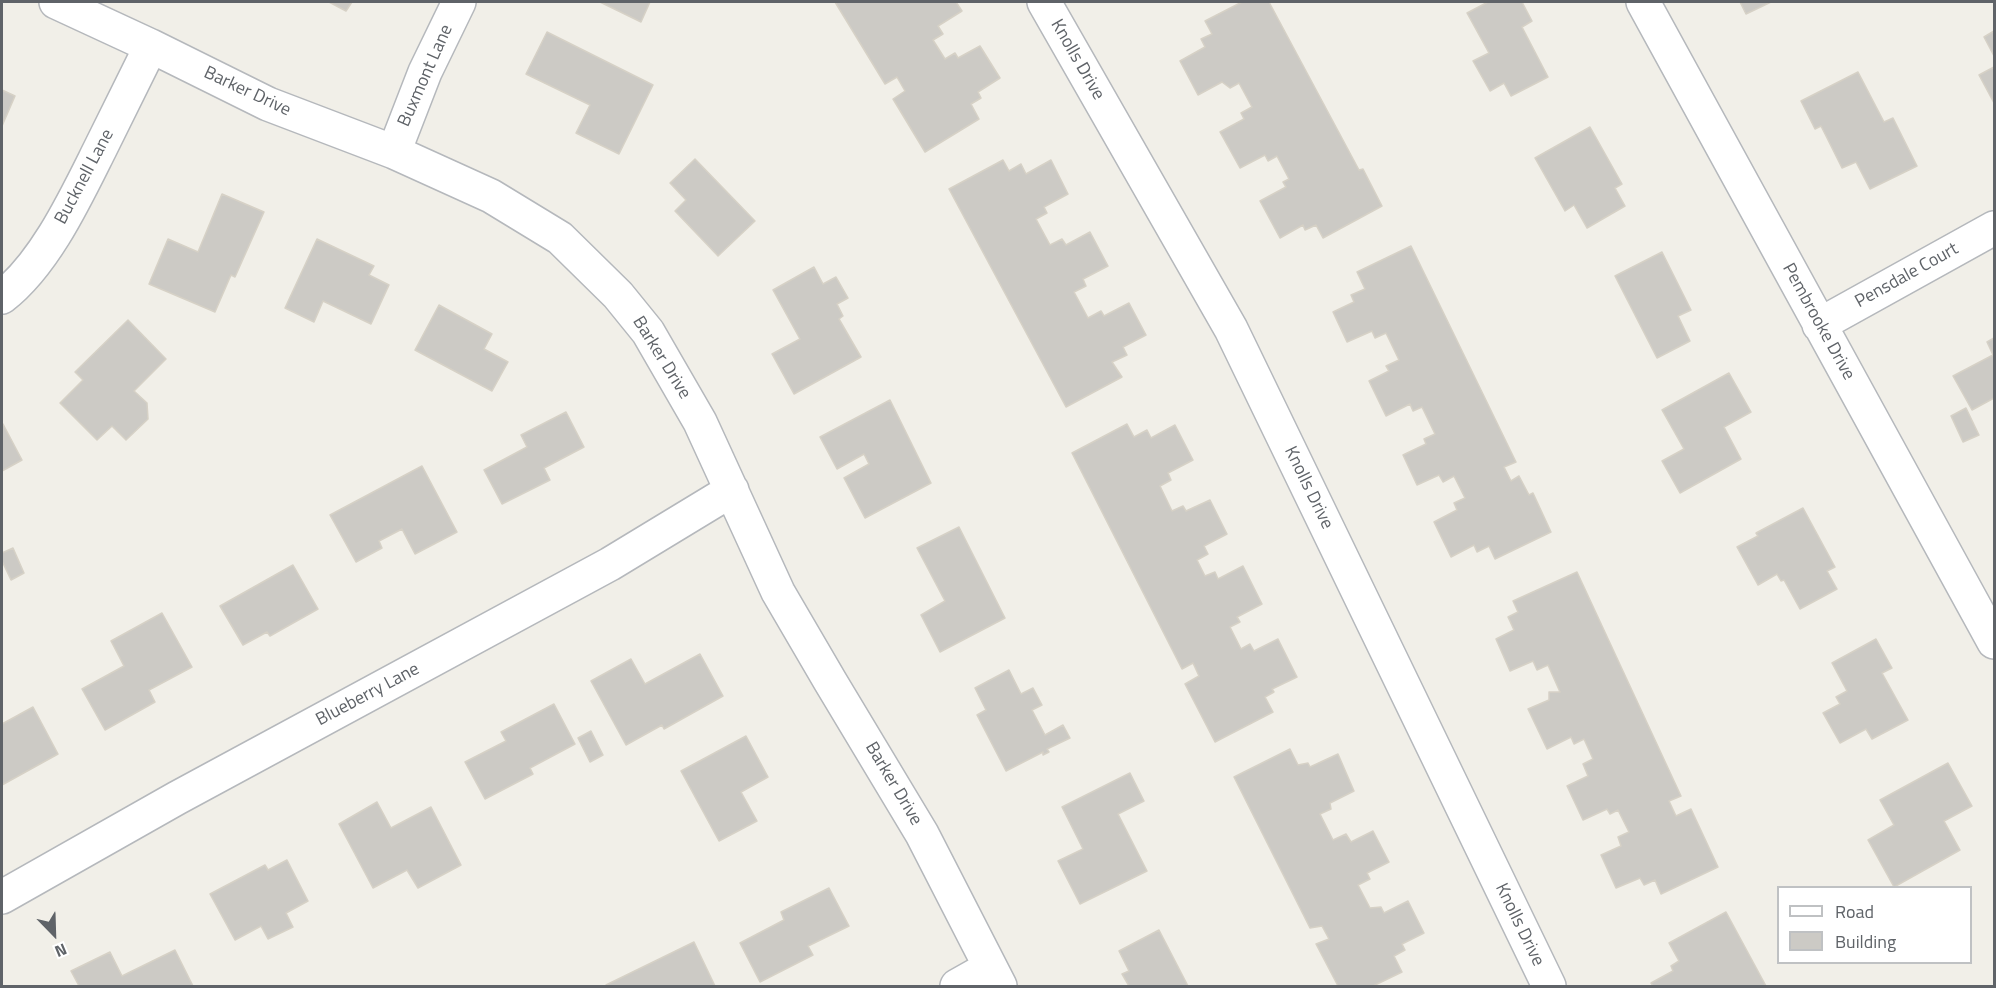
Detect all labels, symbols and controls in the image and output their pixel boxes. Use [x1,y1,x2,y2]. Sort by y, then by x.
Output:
street label: Knolls Drive [1045,16,1109,104]
street label: Buxmont Lane [394,22,458,130]
street label: Barker Drive [200,62,294,122]
street label: Bucknell Lane [51,126,119,228]
street label: Pensdale Court [1852,239,1962,313]
street label: Pembrooke Drive [1777,260,1859,384]
street label: Barker Drive [627,313,695,403]
street label: Knolls Drive [1279,443,1337,533]
street label: Blueberry Lane [313,659,423,731]
street label: Barker Drive [860,738,926,830]
street label: Knolls Drive [1490,880,1548,970]
legend [1777,886,1972,964]
text: Road [1835,898,1874,925]
north arrow [24,904,84,964]
text: Building [1835,928,1896,955]
text: N [51,937,71,964]

